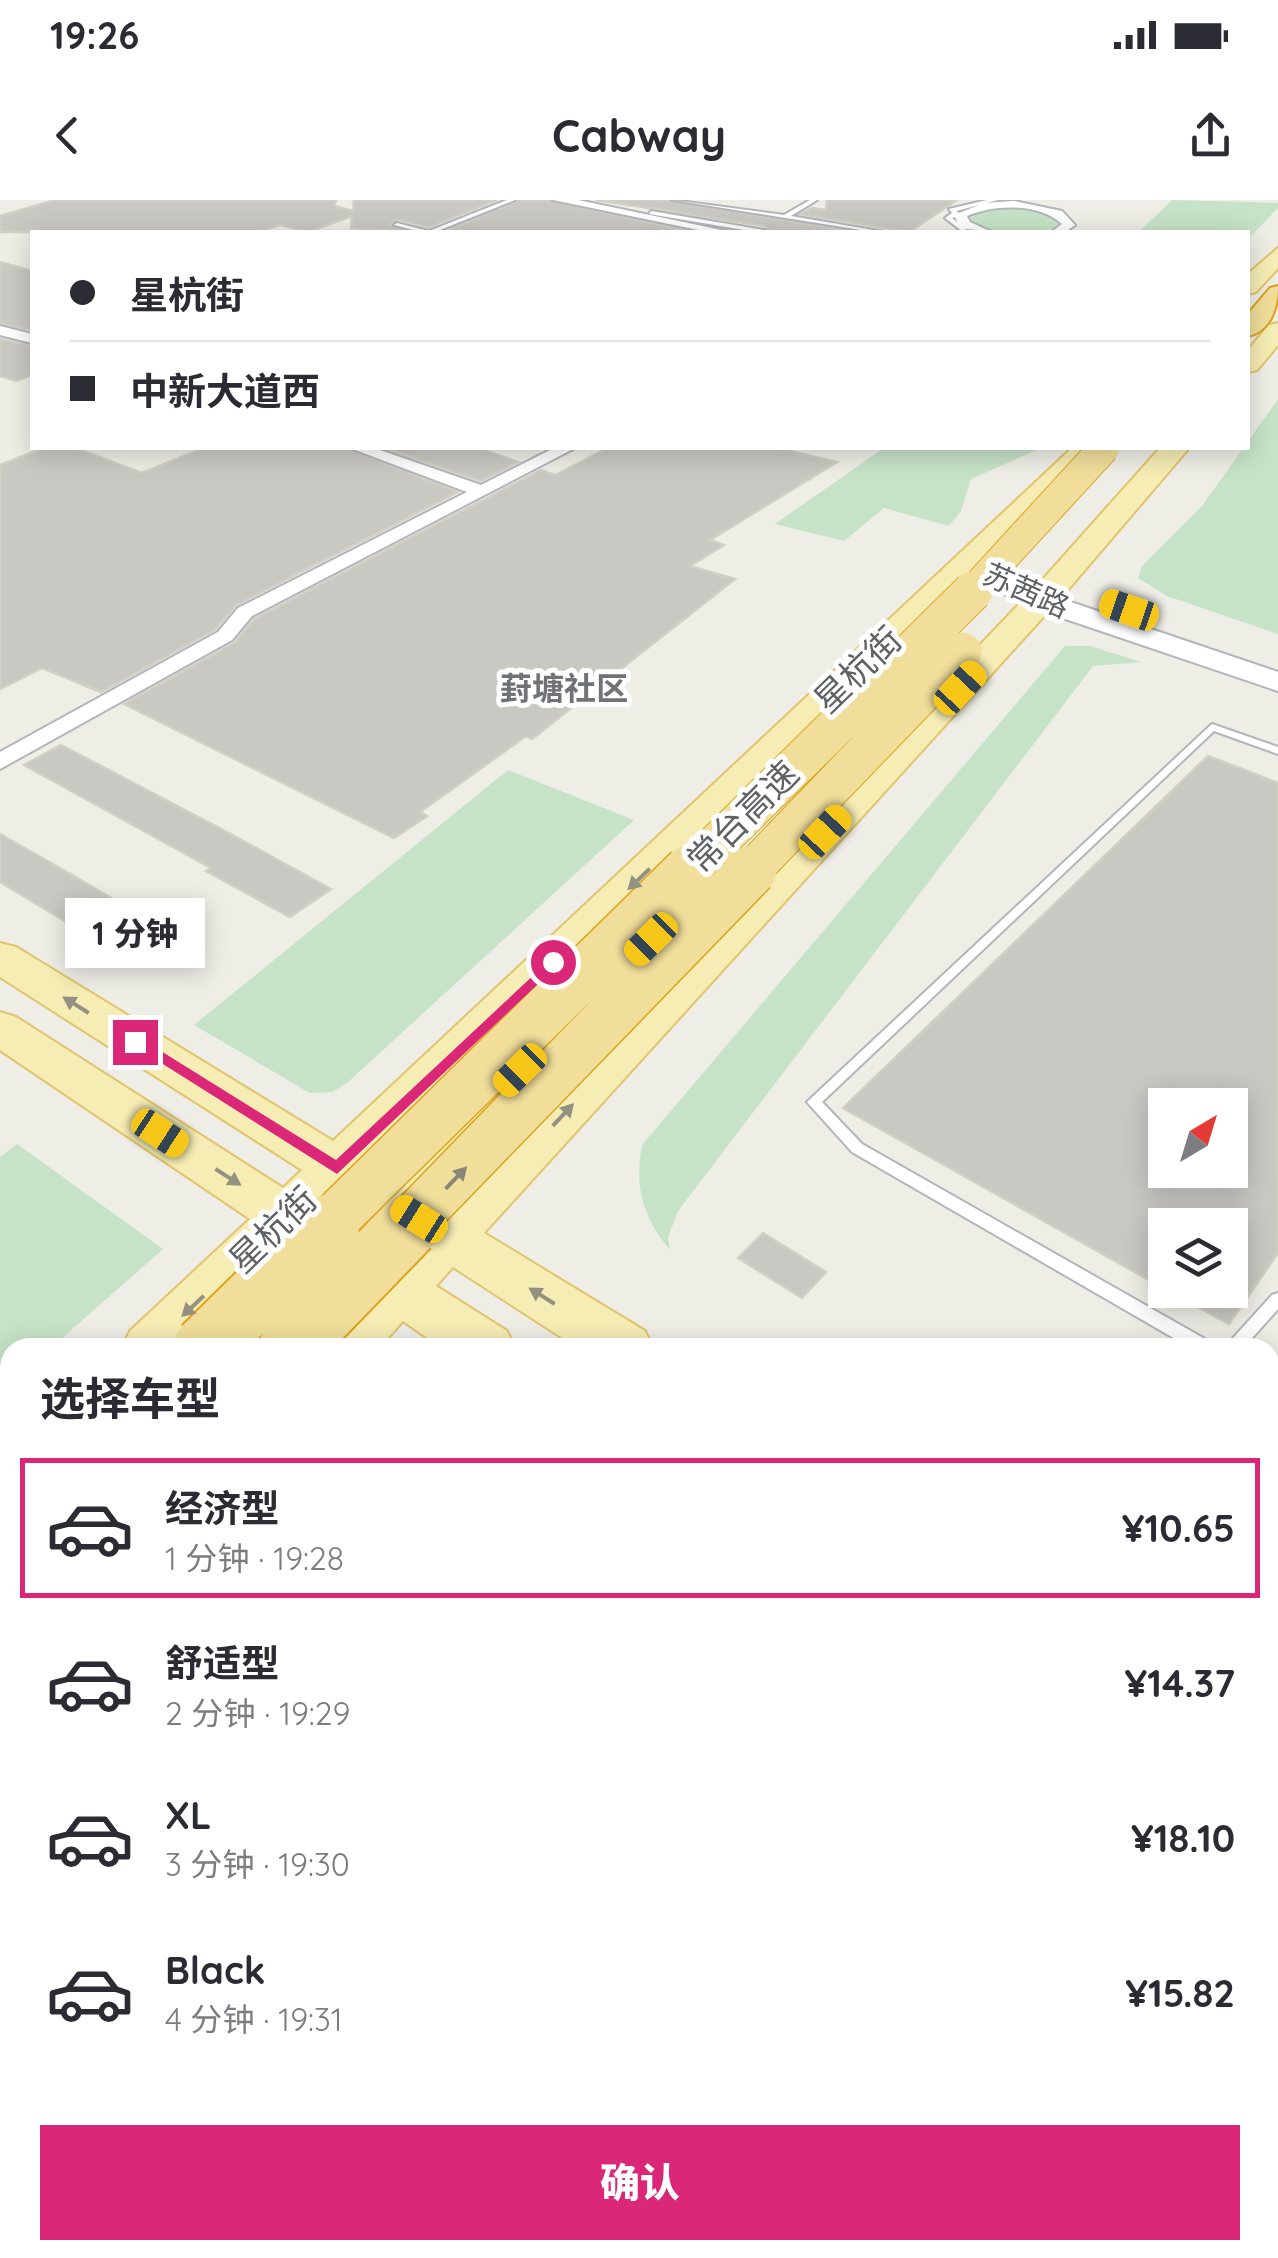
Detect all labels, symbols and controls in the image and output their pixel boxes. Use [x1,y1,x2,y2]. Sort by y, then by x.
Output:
text: 19:26 [50,11,139,59]
text: Cabway [552,107,726,163]
icon: back [40,108,95,163]
icon: share [1183,108,1238,163]
text: 星杭街 [130,271,244,319]
text: 中新大道西 [130,367,320,415]
street label: 苏茜路 [978,554,1075,626]
car [1096,586,1162,634]
street label: 星杭街 [804,617,910,722]
car [929,656,991,720]
district label: 葑塘社区 [500,668,628,708]
street label: 常台高速 [677,751,807,881]
car [794,800,856,864]
one-way arrow [628,867,652,890]
callout: 1 分钟 [65,897,205,967]
car [619,907,683,971]
text: 1 分钟 [92,913,178,953]
route start [531,940,576,985]
one-way arrow [63,996,90,1015]
route end [113,1020,158,1065]
car [488,1038,552,1102]
north arrow [1148,1088,1248,1188]
map controls [1148,1088,1248,1308]
one-way arrow [551,1103,574,1127]
car [127,1104,193,1162]
one-way arrow [444,1166,467,1190]
one-way arrow [214,1168,242,1186]
street label: 星杭街 [219,1177,325,1282]
car [386,1190,452,1248]
button: layers [1148,1208,1248,1308]
one-way arrow [528,1288,556,1305]
one-way arrow [182,1294,206,1317]
text: 选择车型 [40,1370,220,1426]
icon: car [45,1483,135,1573]
text: 经济型 [165,1484,279,1532]
text: ¥10.65 [1122,1504,1235,1552]
text: 1 分钟 · 19:28 [165,1538,344,1578]
icon: car [45,1638,135,1728]
text: 舒适型 [165,1639,279,1687]
text: ¥14.37 [1124,1659,1235,1707]
text: 2 分钟 · 19:29 [165,1693,350,1733]
text: XL [165,1791,211,1839]
icon: car [45,1793,135,1883]
text: ¥18.10 [1131,1814,1235,1862]
text: 3 分钟 · 19:30 [165,1844,350,1884]
text: Black [165,1946,265,1994]
icon: car [45,1948,135,2038]
text: ¥15.82 [1125,1969,1235,2017]
text: 4 分钟 · 19:31 [165,1999,343,2039]
button: 确认 [40,2125,1240,2240]

